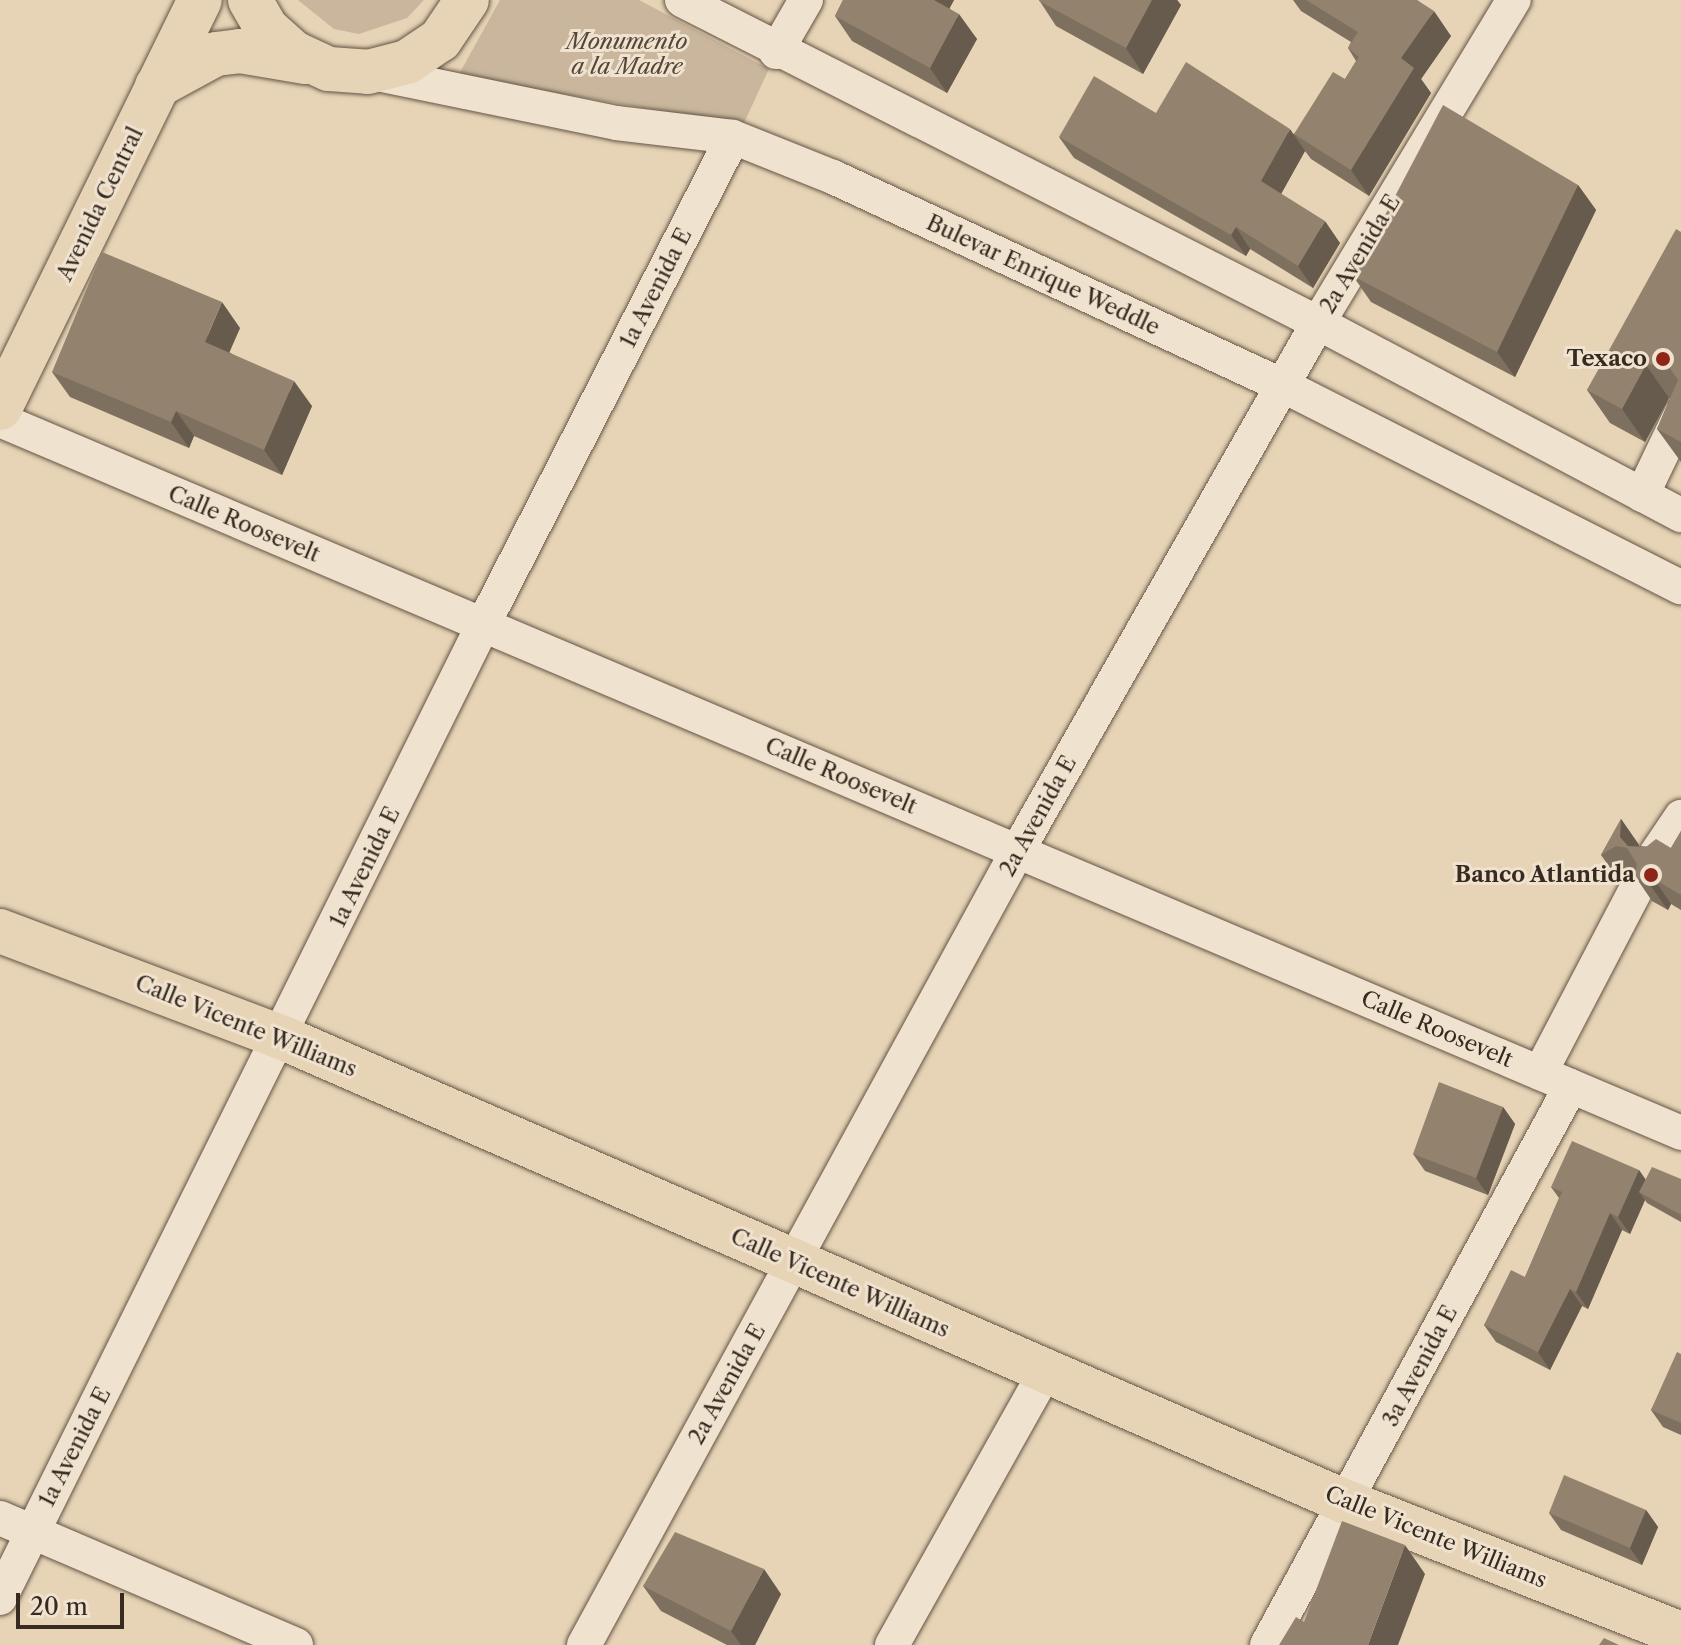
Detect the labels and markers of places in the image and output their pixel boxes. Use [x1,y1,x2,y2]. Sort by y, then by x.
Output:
place label: Texaco [1567,346,1647,372]
marker: Texaco [1654,350,1672,368]
place label: Banco Atlantida [1454,862,1635,888]
marker: Banco Atlantida [1642,866,1660,884]

